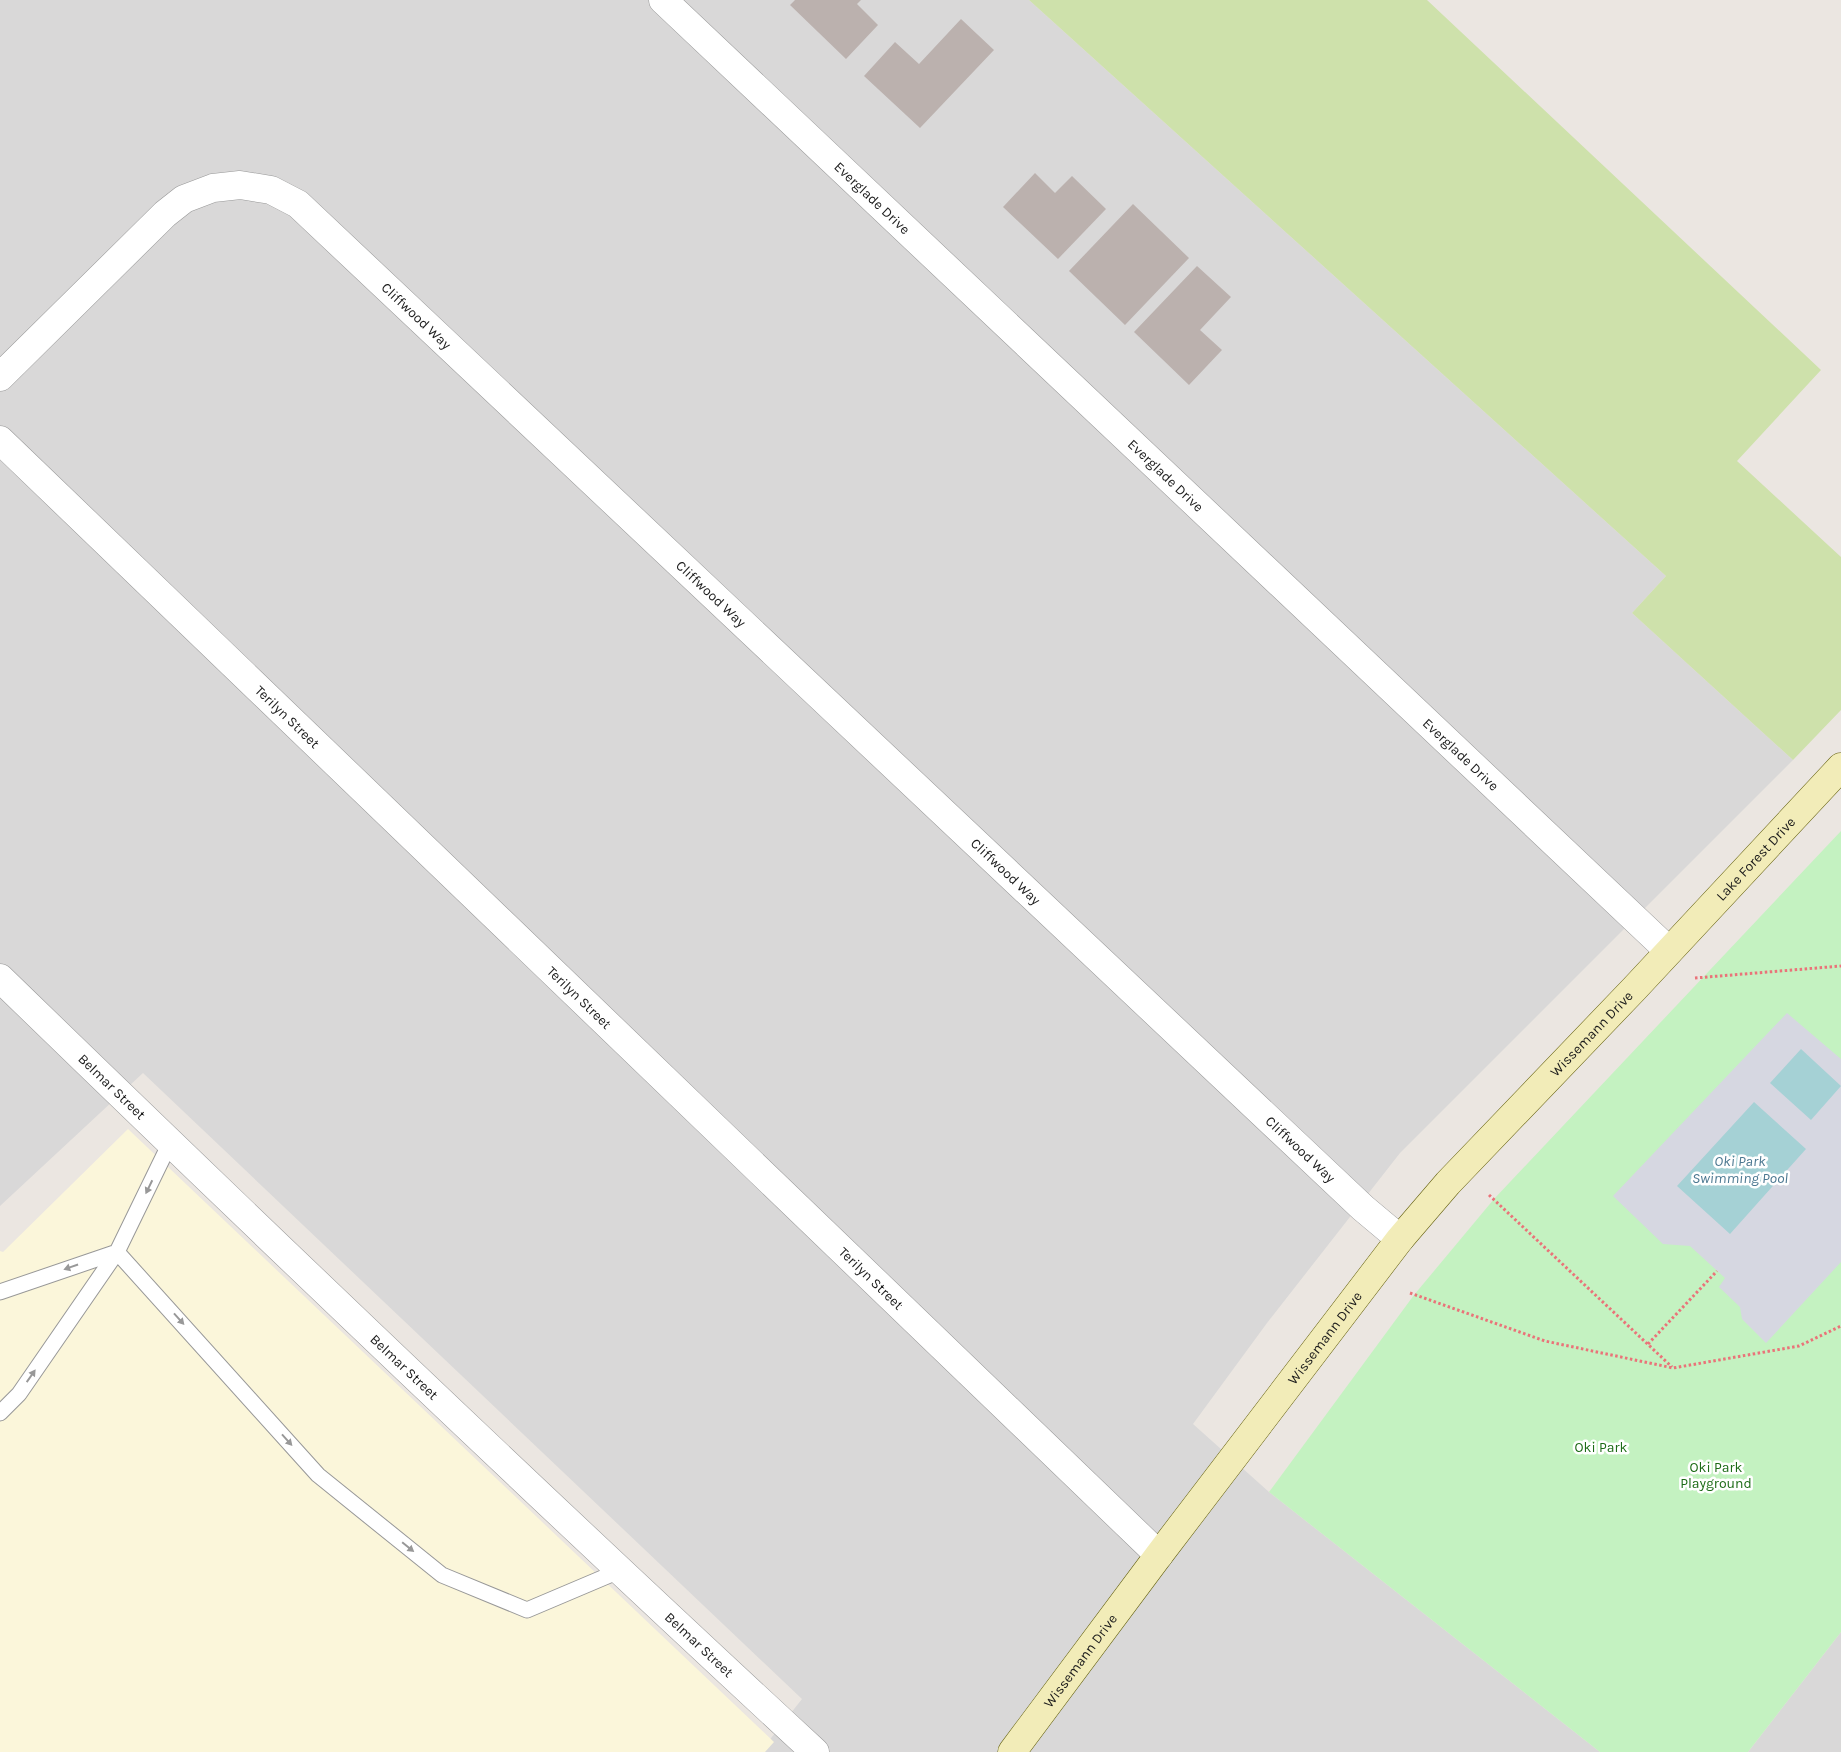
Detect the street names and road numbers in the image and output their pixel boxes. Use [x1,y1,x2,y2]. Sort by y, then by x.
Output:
street label: Everglade Drive [831,158,914,238]
street label: Cliffwood Way [378,279,455,353]
street label: Everglade Drive [1124,436,1207,515]
street label: Cliffwood Way [673,557,750,631]
street label: Terilyn Street [252,682,323,752]
street label: Everglade Drive [1419,714,1502,794]
street label: Lake Forest Drive [1712,813,1799,904]
street label: Cliffwood Way [967,834,1045,909]
street label: Terilyn Street [544,962,615,1032]
street label: Wissemann Drive [1546,987,1636,1080]
street label: Belmar Street [75,1050,149,1123]
street label: Cliffwood Way [1262,1112,1339,1186]
street label: Terilyn Street [835,1243,907,1313]
street label: Wissemann Drive [1284,1288,1366,1388]
street label: Belmar Street [367,1330,442,1403]
street label: Belmar Street [661,1608,737,1681]
street label: Wissemann Drive [1040,1610,1121,1711]

